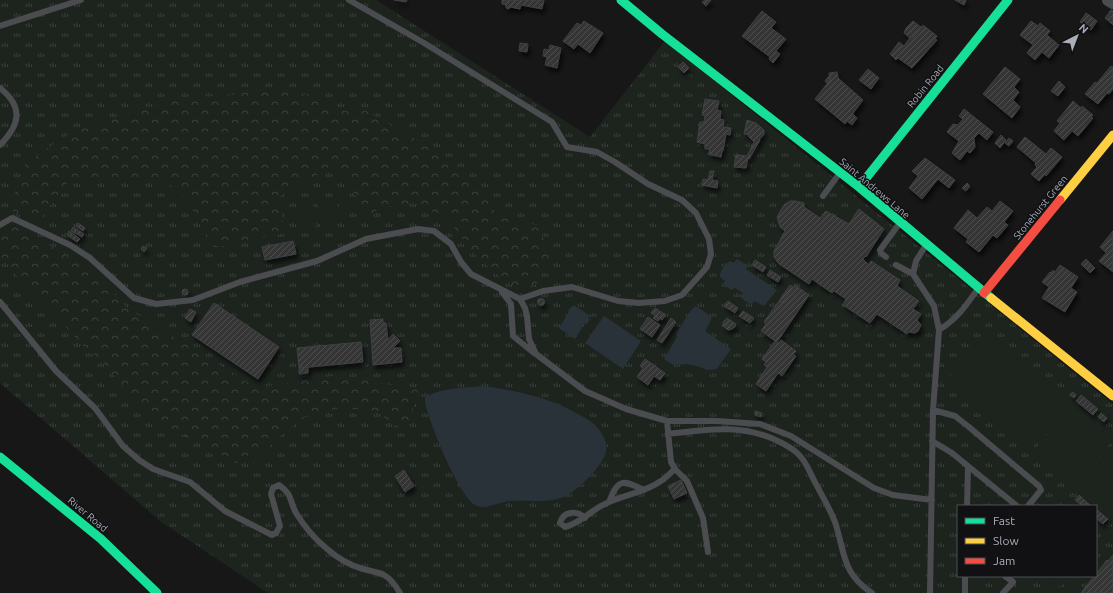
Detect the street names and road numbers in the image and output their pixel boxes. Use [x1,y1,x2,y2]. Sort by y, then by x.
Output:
street label: Robin Road [905,63,946,110]
street label: Saint Andrews Lane [837,156,912,221]
street label: Stonehurst Green [1011,173,1070,242]
street label: River Road [66,495,110,534]

